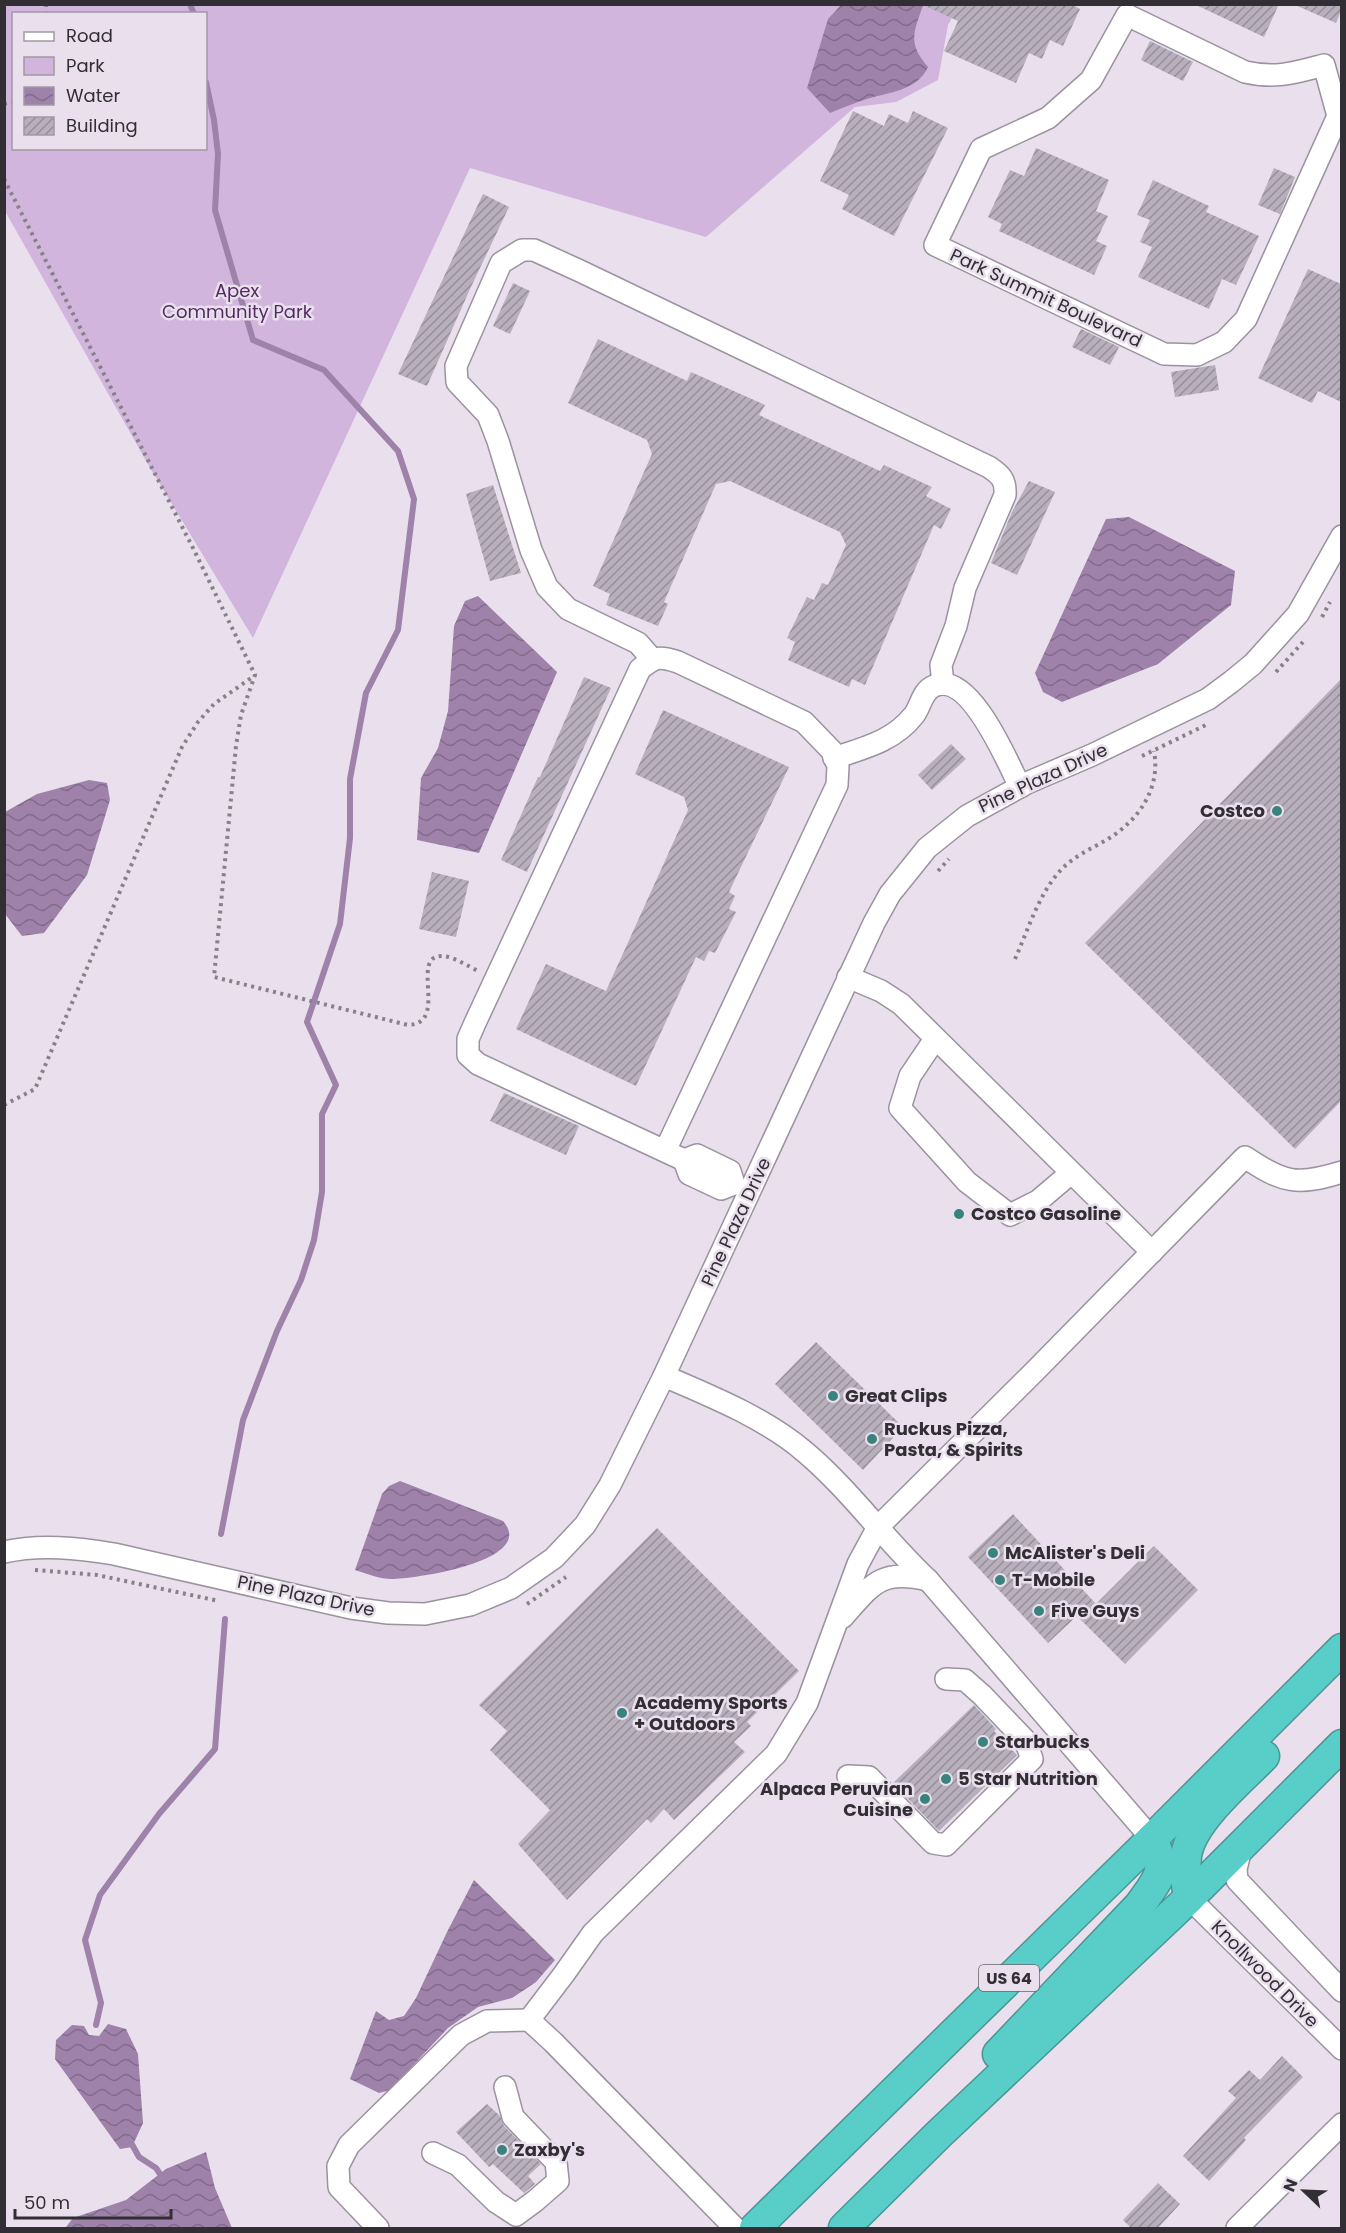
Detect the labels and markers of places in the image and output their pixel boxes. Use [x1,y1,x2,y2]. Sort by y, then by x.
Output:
place label: Costco [1200,798,1265,823]
marker: Costco [1270,804,1284,818]
place label: Costco Gasoline [971,1201,1121,1226]
marker: Costco Gasoline [952,1207,966,1221]
place label: Great Clips [845,1383,947,1408]
marker: Great Clips [826,1389,840,1403]
place label: Ruckus Pizza, Pasta, & Spirits [884,1416,1023,1462]
marker: Ruckus Pizza, Pasta, & Spirits [865,1432,879,1446]
place label: McAlister's Deli [1005,1540,1145,1565]
marker: McAlister's Deli [986,1546,1000,1560]
place label: T-Mobile [1012,1567,1095,1592]
marker: T-Mobile [993,1573,1007,1587]
place label: Five Guys [1051,1598,1140,1623]
marker: Five Guys [1032,1604,1046,1618]
place label: Academy Sports + Outdoors [634,1690,788,1736]
marker: Academy Sports + Outdoors [615,1706,629,1720]
place label: Starbucks [995,1729,1090,1754]
marker: Starbucks [976,1735,990,1749]
place label: 5 Star Nutrition [958,1766,1098,1791]
marker: 5 Star Nutrition [939,1772,953,1786]
place label: Alpaca Peruvian Cuisine [760,1776,913,1822]
marker: Alpaca Peruvian Cuisine [918,1792,932,1806]
place label: Zaxby's [514,2137,585,2162]
marker: Zaxby's [495,2143,509,2157]

